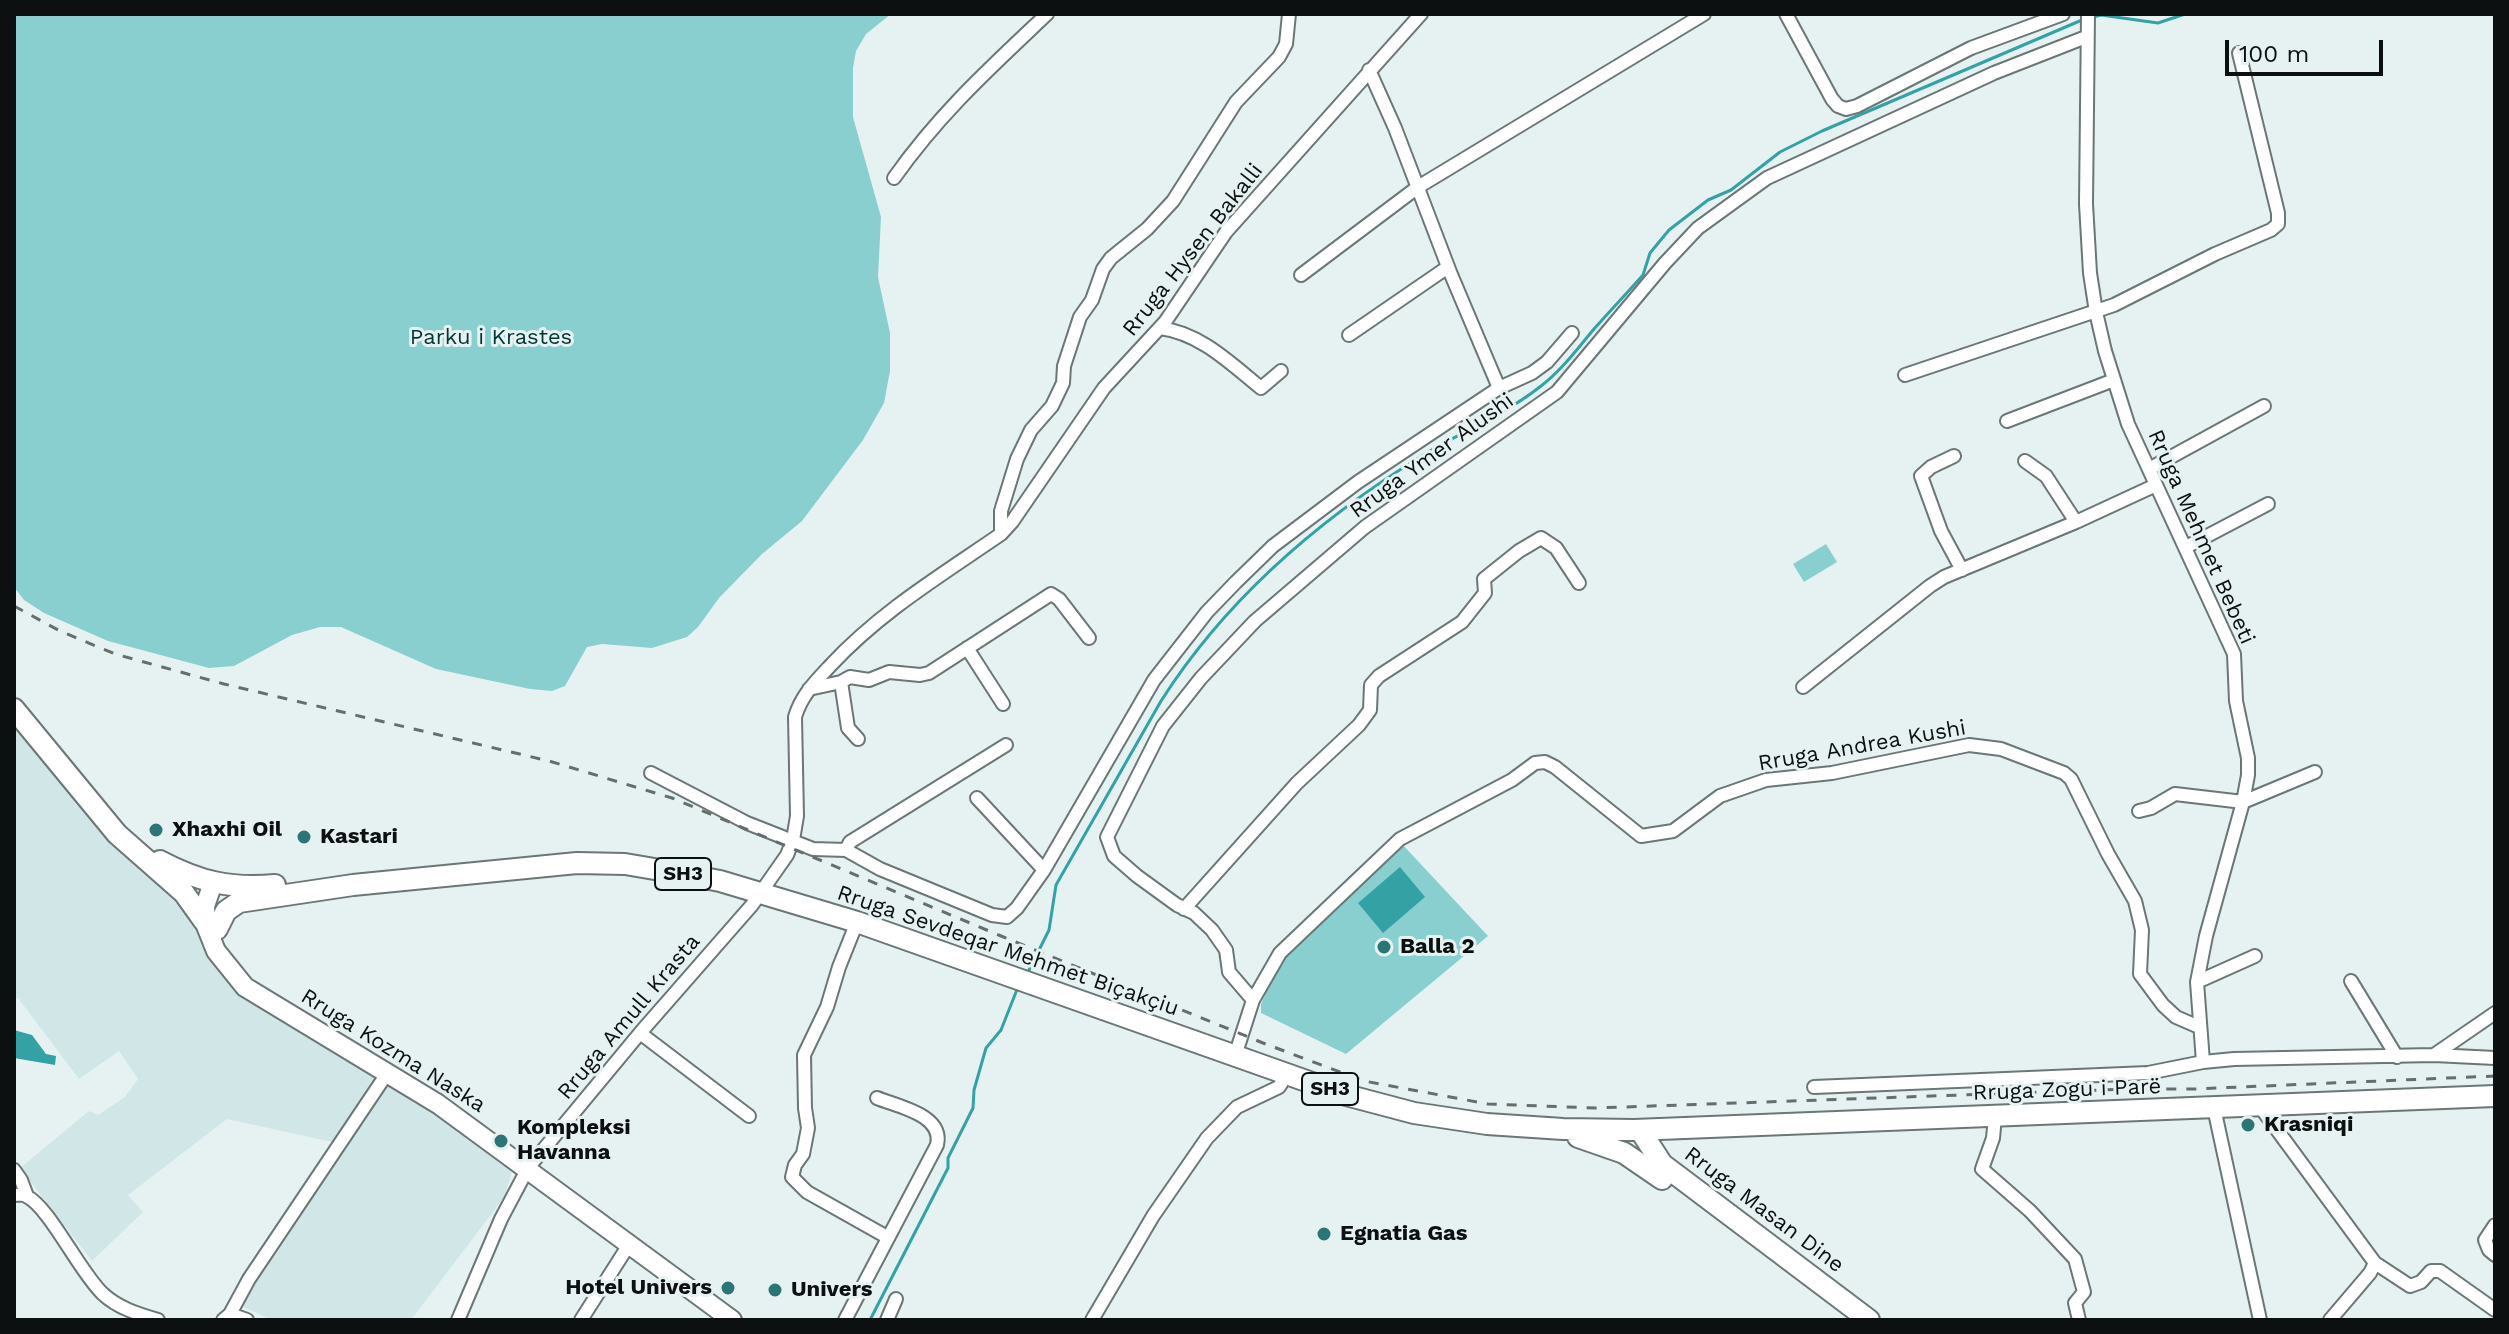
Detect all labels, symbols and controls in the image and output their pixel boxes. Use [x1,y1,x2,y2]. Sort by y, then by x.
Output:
scale bar [2229,24,2387,74]
text: 100 m [2239,40,2309,68]
street label: Rruga Hysen Bakalli [1117,158,1269,342]
park label: Parku i Krastes [410,325,572,351]
street label: Rruga Ymer Alushi [1345,388,1519,524]
street label: Rruga Mehmet Bebeti [2142,426,2260,648]
street label: Rruga Andrea Kushi [1756,715,1968,777]
place label: Xhaxhi Oil [172,817,282,843]
marker: Xhaxhi Oil [147,821,165,839]
place label: Kastari [320,824,398,850]
marker: Kastari [295,828,313,846]
road number: SH3 [655,858,711,890]
street label: Rruga Sevdeqar Mehmet Biçakçiu [834,880,1182,1022]
street label: Rruga Amull Krasta [552,929,706,1105]
place label: Balla 2 [1400,934,1474,960]
marker: Balla 2 [1375,938,1393,956]
street label: Rruga Kozma Naska [296,983,490,1119]
road number: SH3 [1302,1073,1358,1105]
street label: Rruga Zogu i Parë [1972,1074,2162,1106]
place label: Krasniqi [2264,1112,2353,1138]
place label: Kompleksi Havanna [517,1115,631,1166]
marker: Krasniqi [2239,1116,2257,1134]
marker: Kompleksi Havanna [492,1132,510,1150]
street label: Rruga Masan Dine [1679,1141,1849,1279]
place label: Egnatia Gas [1340,1221,1468,1247]
marker: Egnatia Gas [1315,1225,1333,1243]
place label: Hotel Univers [565,1275,712,1301]
place label: Univers [791,1277,873,1303]
marker: Hotel Univers [719,1279,737,1297]
marker: Univers [766,1281,784,1299]

